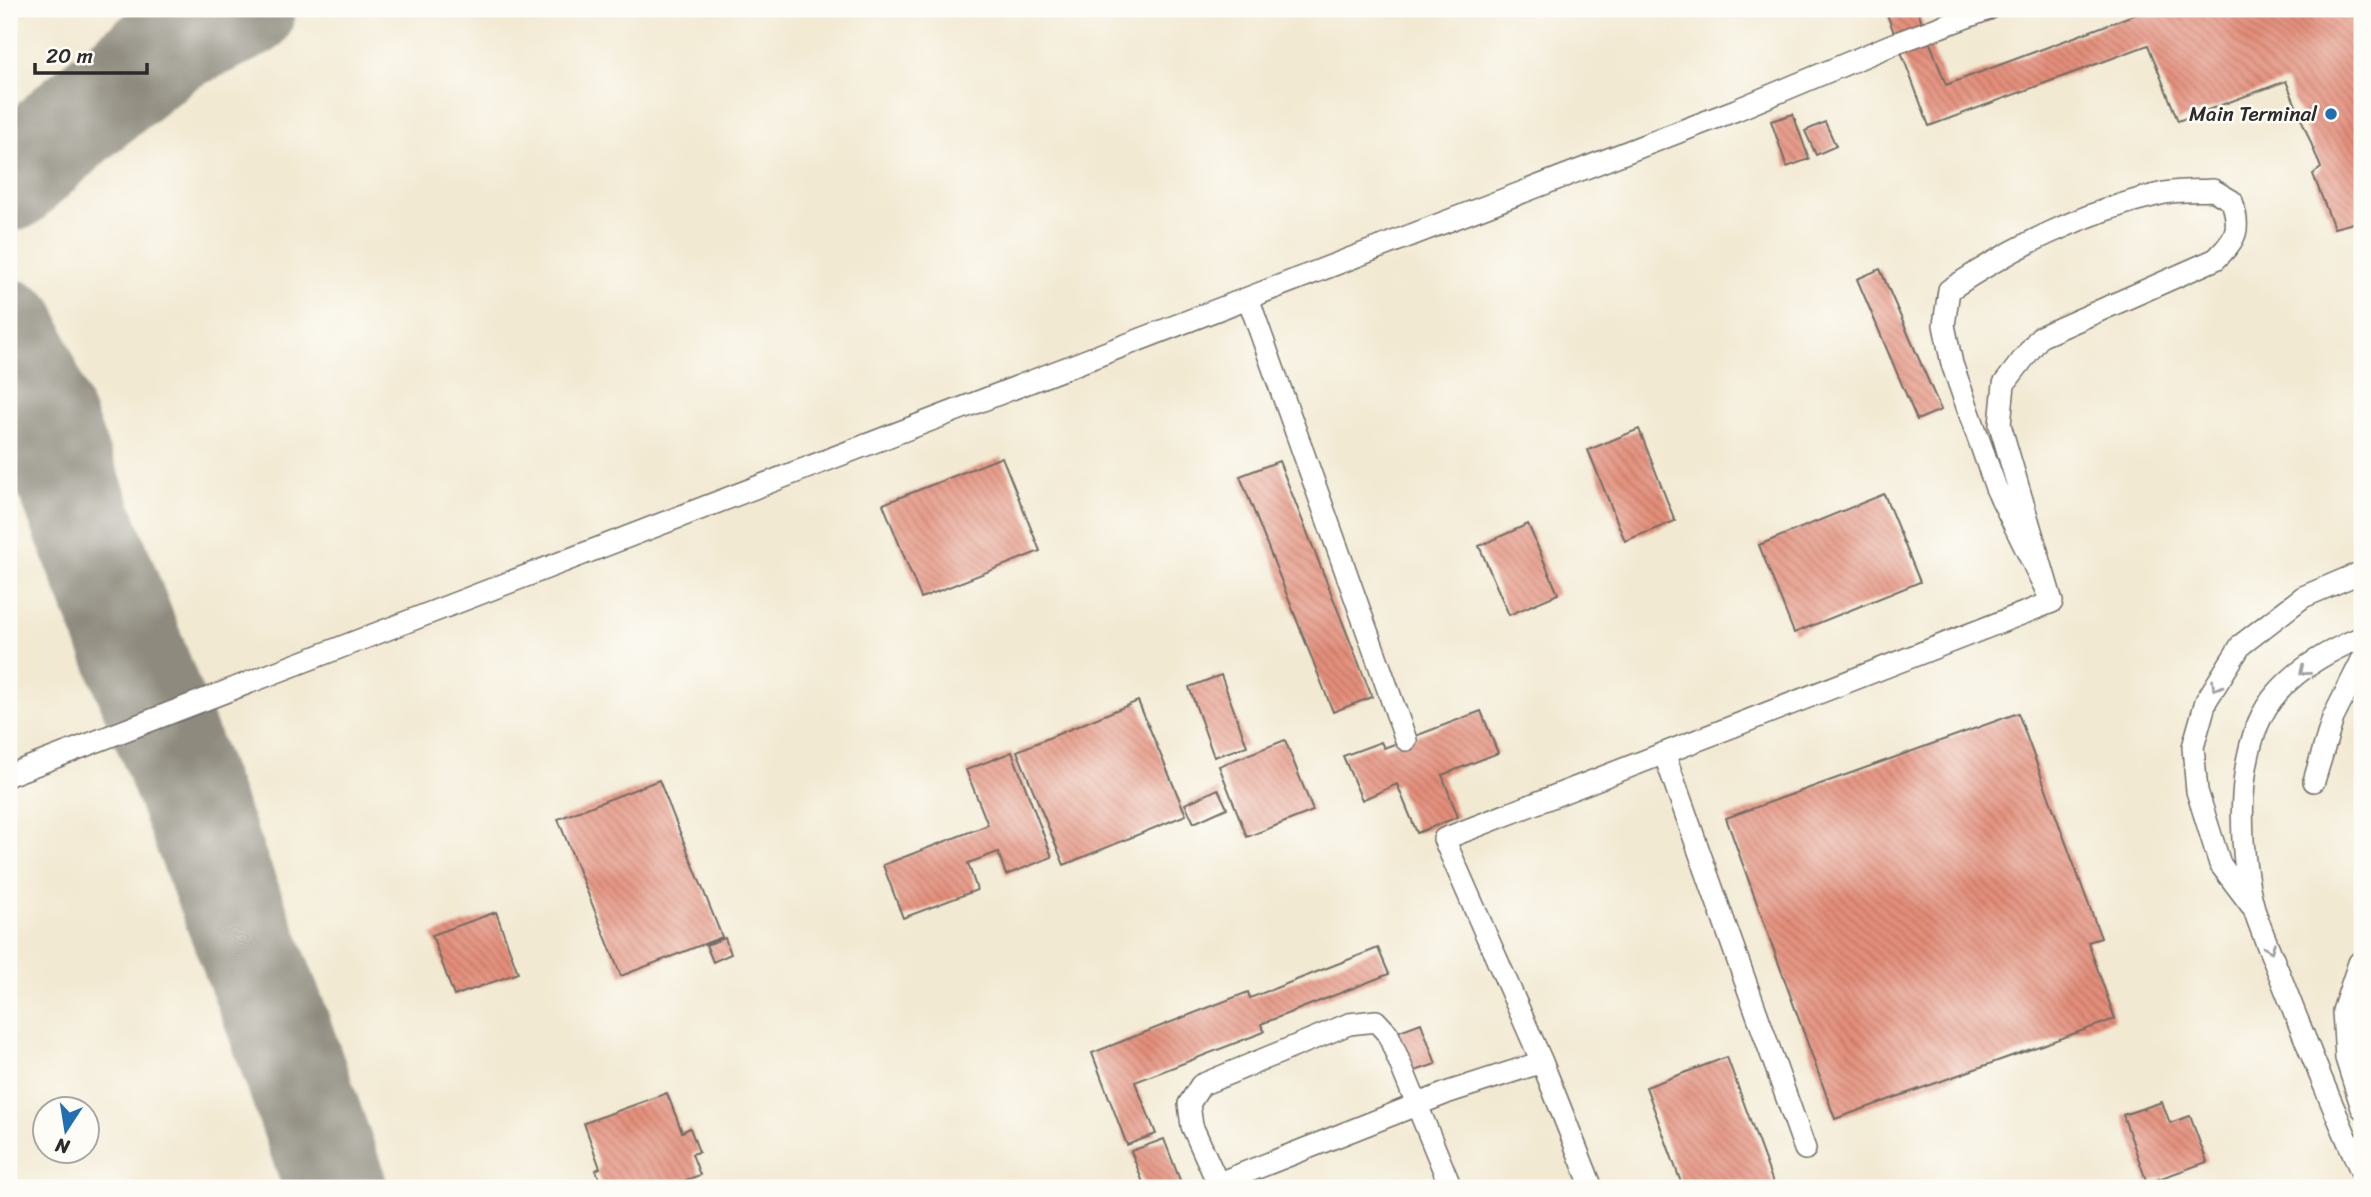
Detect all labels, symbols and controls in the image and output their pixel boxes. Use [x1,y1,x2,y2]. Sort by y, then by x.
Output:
scale bar [35,32,147,76]
text: 20 m [46,37,93,75]
place label: Main Terminal [2189,95,2318,133]
marker: Main Terminal [2323,106,2339,122]
one-way arrow [2299,662,2311,675]
one-way arrow [2211,678,2224,691]
one-way arrow [2261,942,2275,954]
north arrow [32,1096,102,1166]
text: N [52,1128,73,1164]

